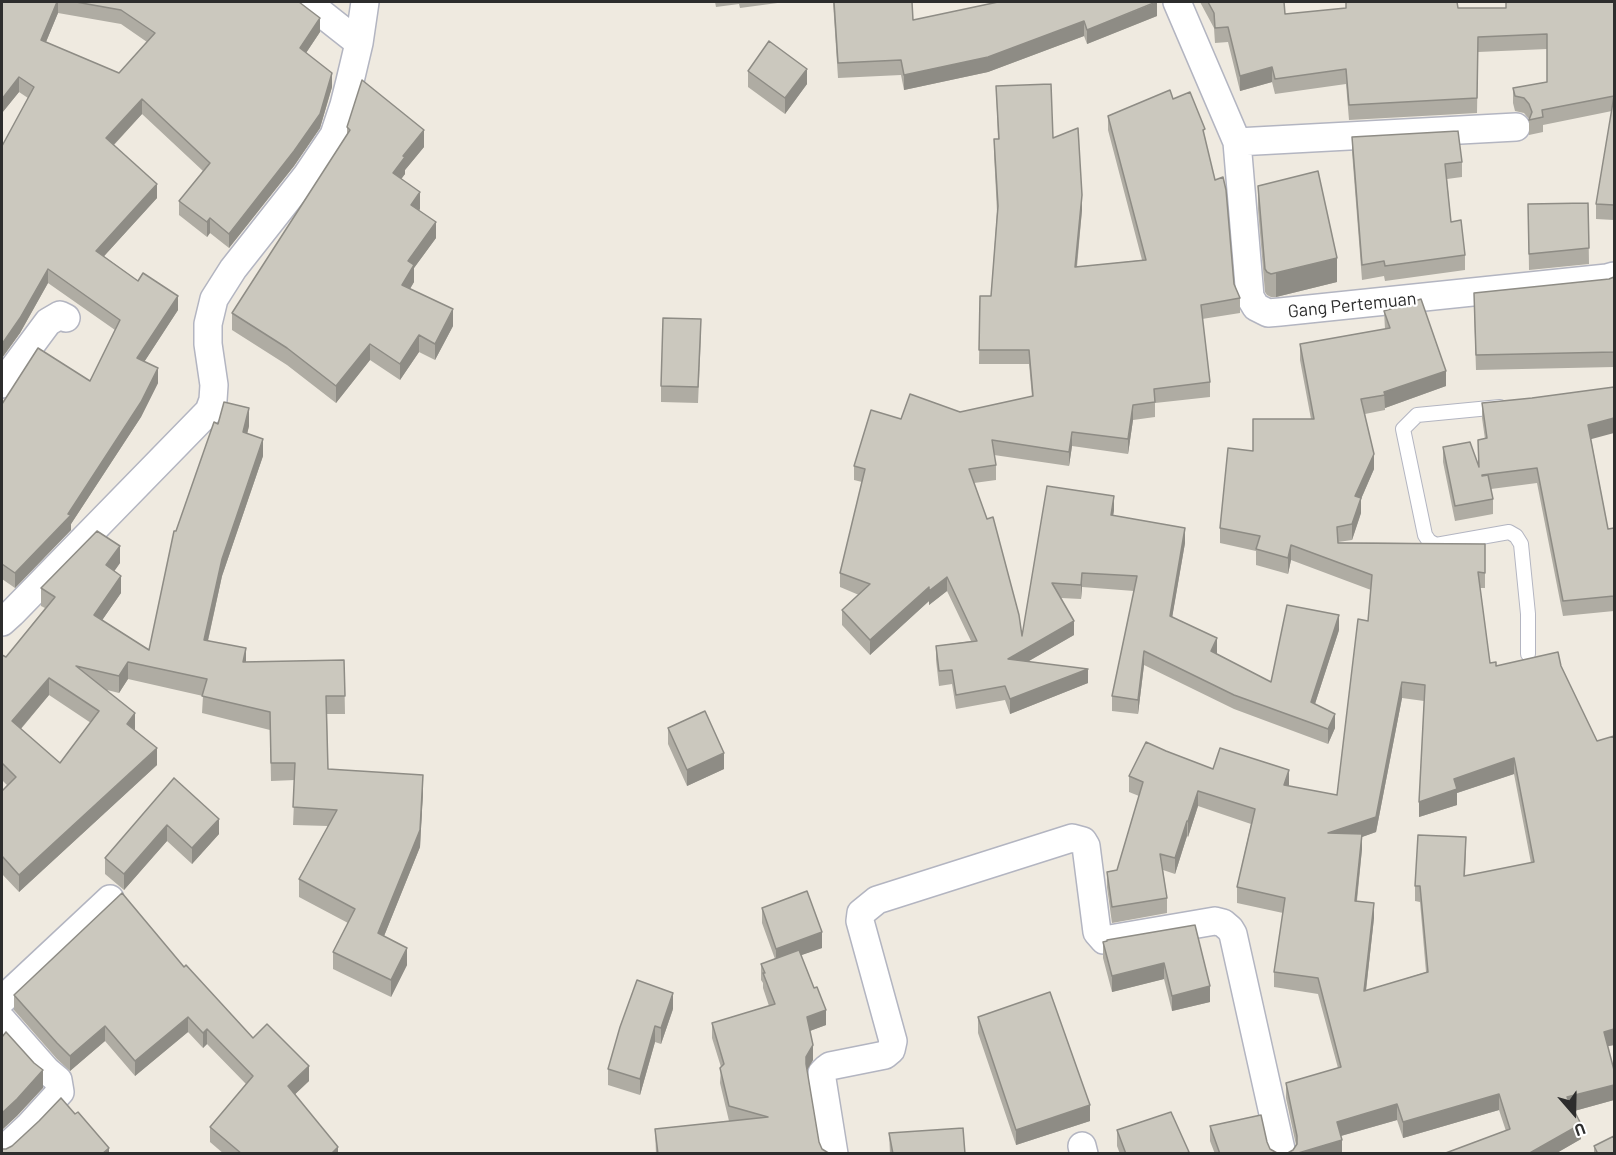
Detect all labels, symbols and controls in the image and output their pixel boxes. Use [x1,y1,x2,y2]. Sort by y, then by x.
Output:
street label: Gang Pertemuan [1287,288,1417,322]
north arrow [1544,1083,1604,1143]
text: U [1572,1120,1588,1141]

